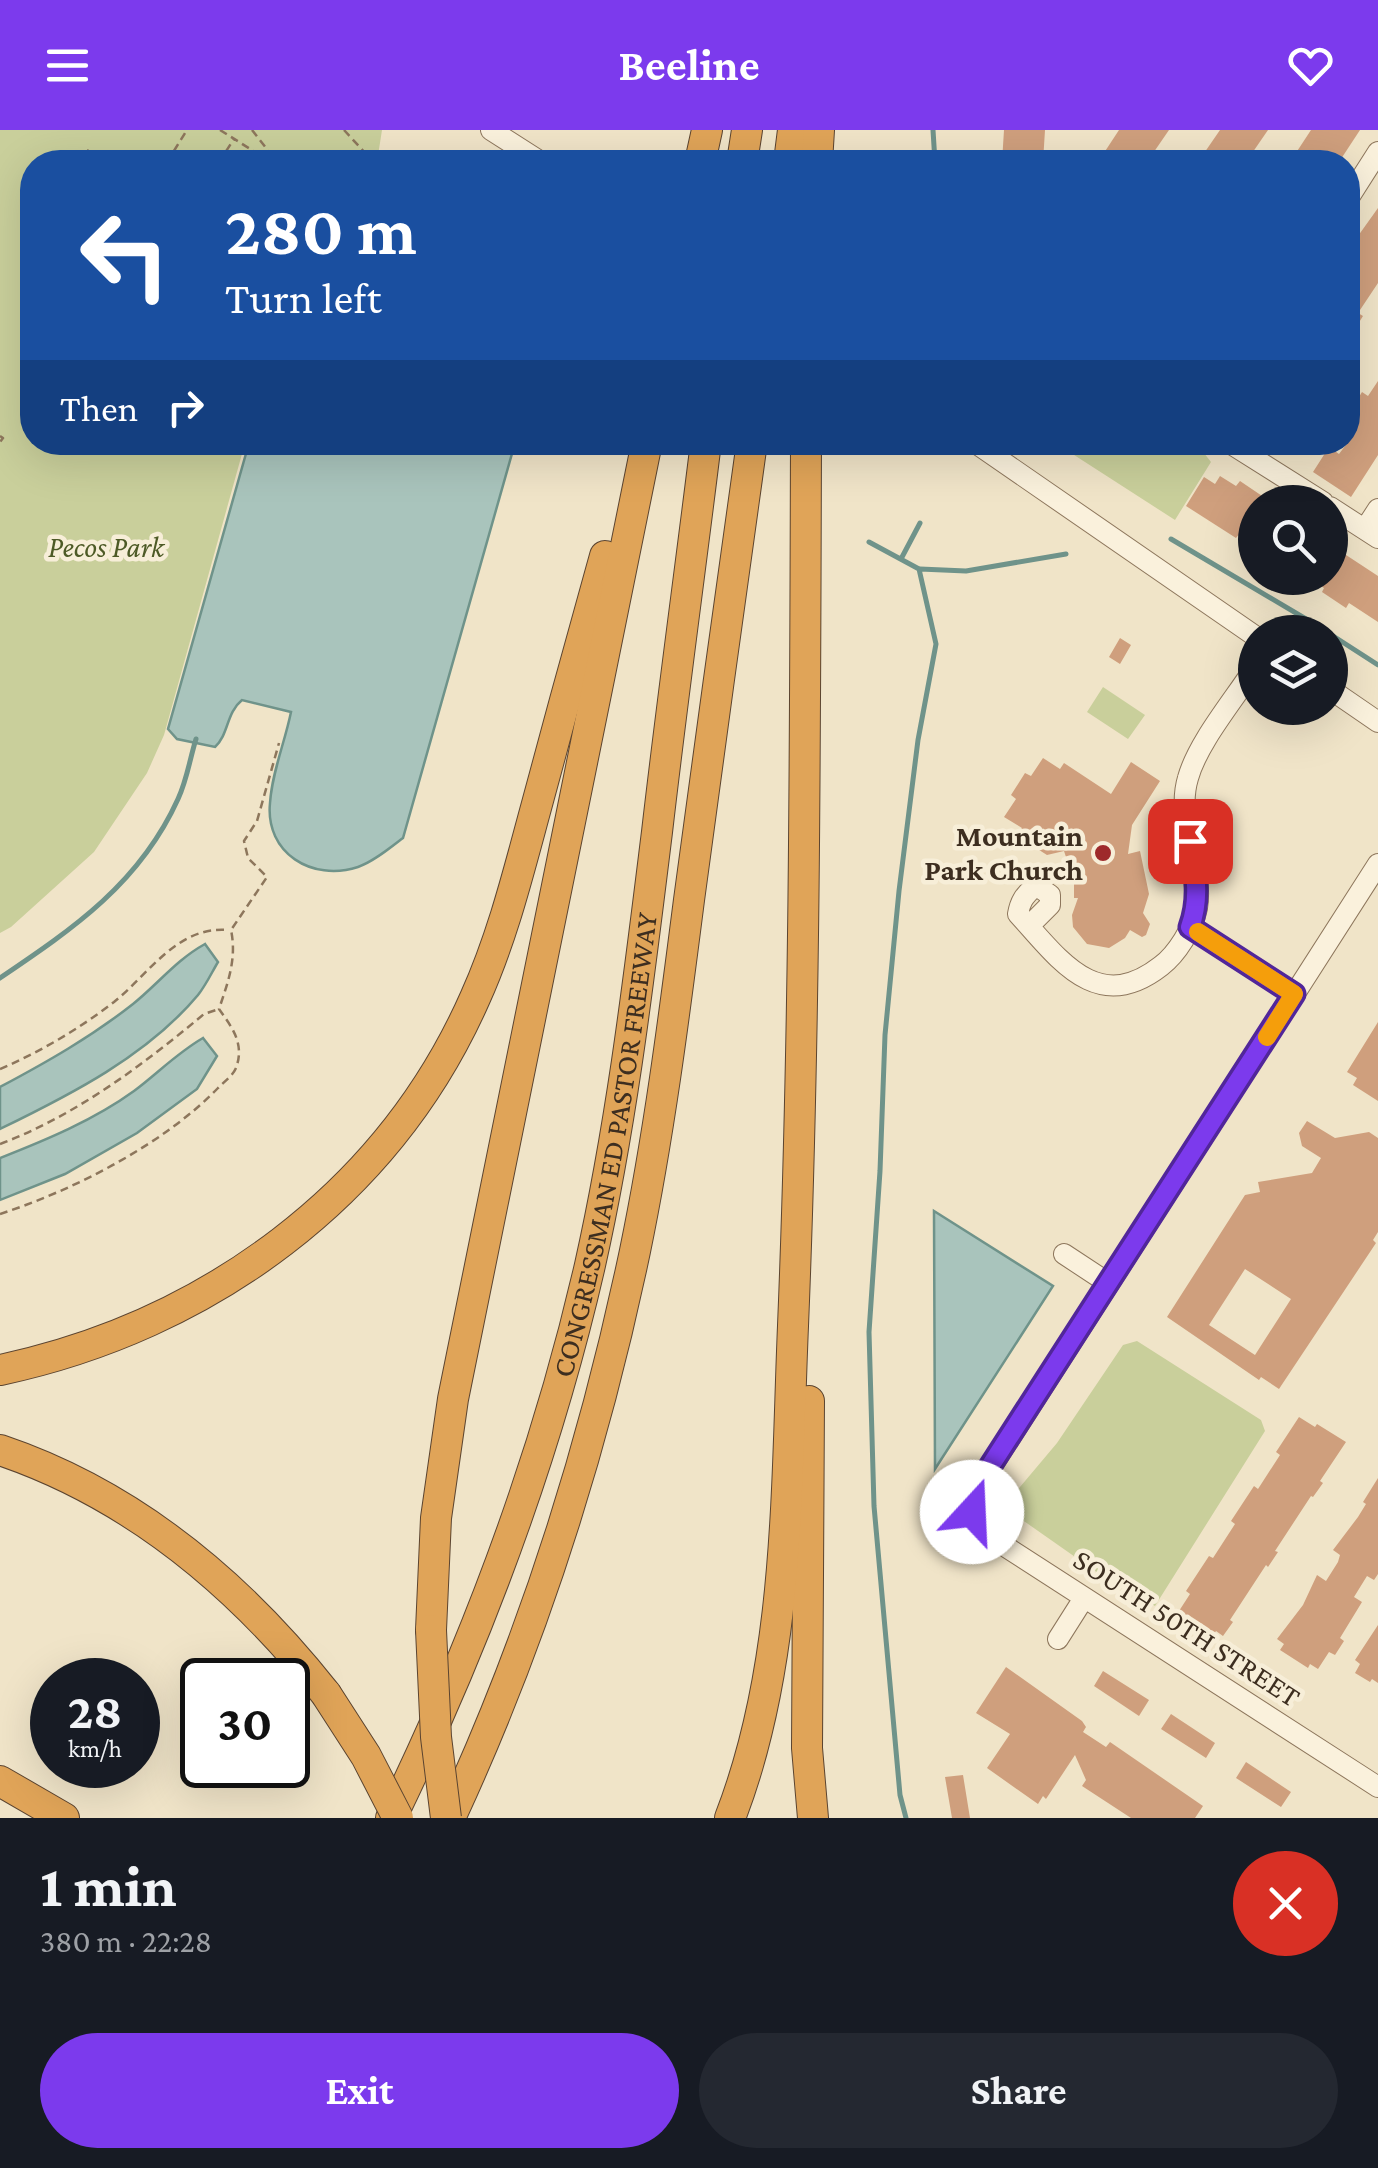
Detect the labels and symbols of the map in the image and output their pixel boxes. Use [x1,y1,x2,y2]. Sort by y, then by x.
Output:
park label: Pecos Park [48,530,166,563]
pin [1148,799,1233,884]
place label: Mountain Park Church [924,819,1083,886]
marker: Mountain Park Church [1092,842,1114,864]
street label: CONGRESSMAN ED PASTOR FREEWAY [545,911,663,1381]
position arrow [920,1460,1024,1564]
street label: SOUTH 50TH STREET [1068,1542,1307,1713]
speed limit sign: 30 [180,1658,310,1788]

